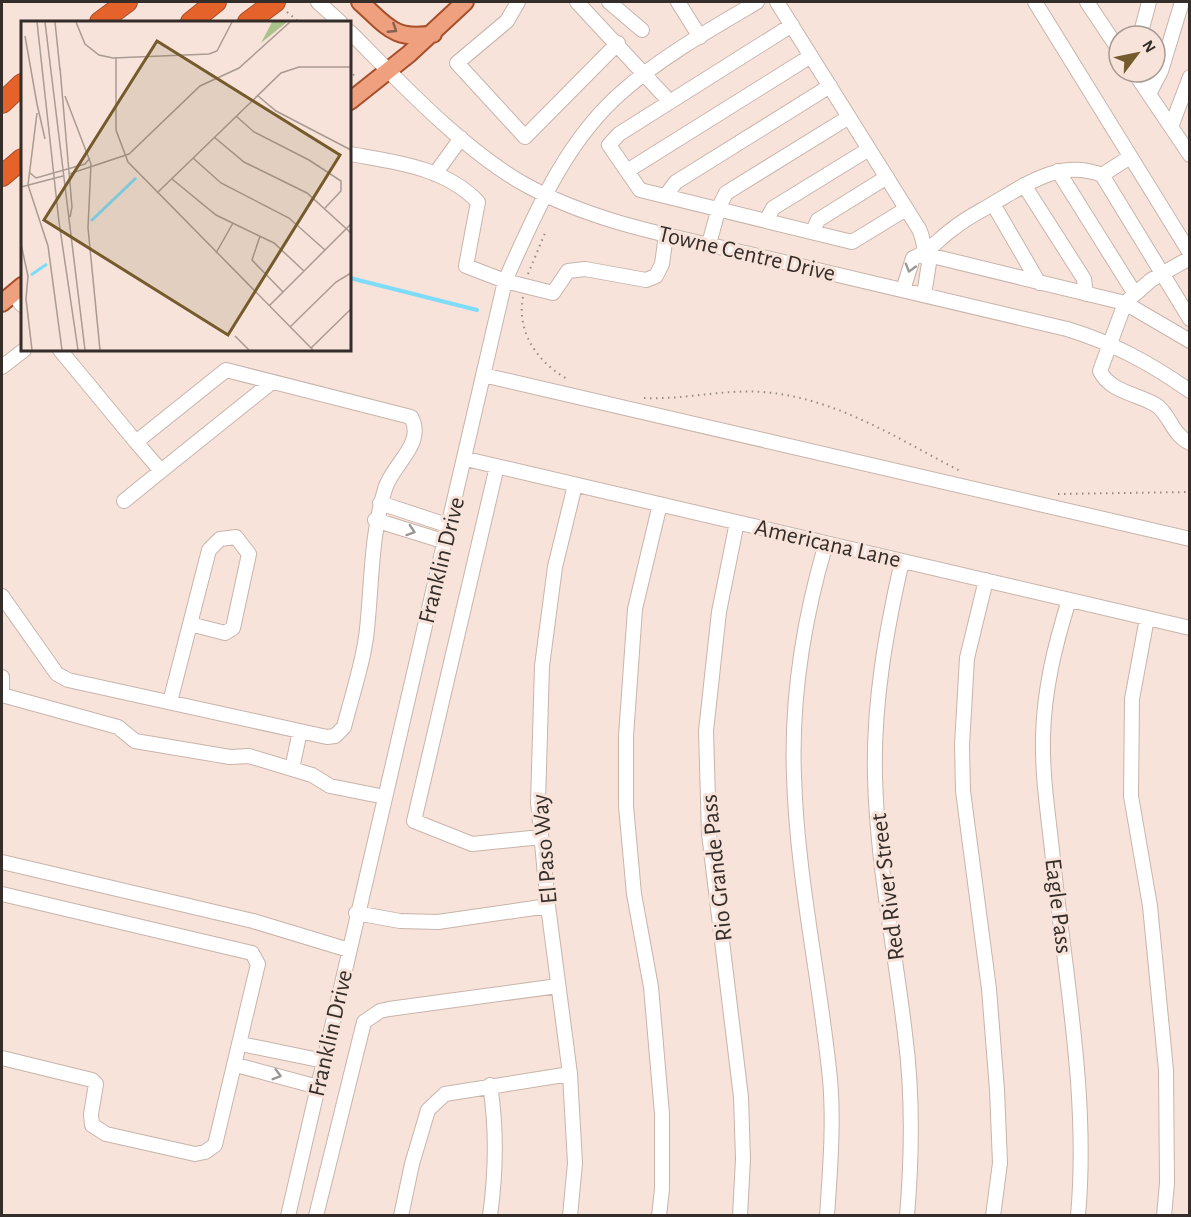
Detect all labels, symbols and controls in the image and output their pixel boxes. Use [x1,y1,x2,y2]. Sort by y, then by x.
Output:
inset map [21,21,351,351]
one-way arrow [386,21,397,32]
north arrow [1107,24,1167,84]
text: N [1139,38,1159,56]
street label: Towne Centre Drive [656,222,838,286]
one-way arrow [905,262,917,273]
street label: Franklin Drive [415,495,469,626]
street label: Americana Lane [752,516,903,572]
one-way arrow [405,523,416,536]
street label: El Paso Way [528,793,562,905]
street label: Rio Grande Pass [697,793,737,943]
street label: Red River Street [867,812,909,962]
street label: Eagle Pass [1040,857,1076,955]
street label: Franklin Drive [305,968,357,1099]
one-way arrow [271,1068,282,1080]

